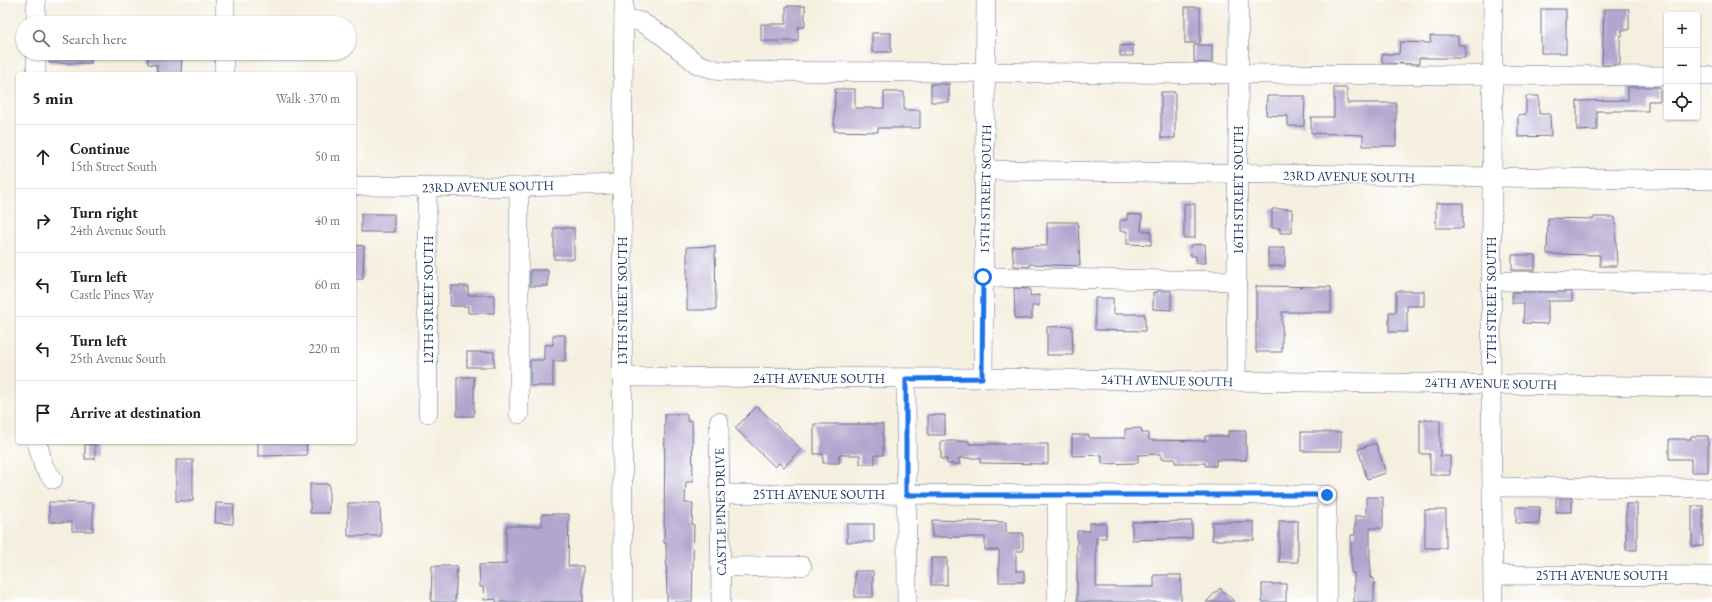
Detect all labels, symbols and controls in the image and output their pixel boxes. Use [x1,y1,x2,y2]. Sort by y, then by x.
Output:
map controls [1664,12,1700,120]
button: + [1664,12,1700,48]
search box [16,16,356,60]
icon: search [30,27,52,49]
text: Search here [62,29,127,48]
button: − [1664,48,1700,84]
button: locate [1664,84,1700,120]
text: 5 min [32,87,73,109]
text: Walk · 370 m [276,90,340,107]
street label: 15TH STREET SOUTH [976,124,995,254]
street label: 16TH STREET SOUTH [1230,125,1247,255]
text: Continue [70,139,130,158]
icon: ahead [32,146,54,168]
text: 50 m [315,148,340,165]
text: 15th Street South [70,158,157,175]
street label: 23RD AVENUE SOUTH [1283,167,1416,186]
street label: 23RD AVENUE SOUTH [422,177,555,196]
text: Turn right [70,203,138,222]
icon: right [32,210,54,232]
text: 40 m [315,212,340,229]
text: 24th Avenue South [70,222,166,239]
street label: 12TH STREET SOUTH [420,235,437,365]
street label: 13TH STREET SOUTH [614,236,631,366]
street label: 17TH STREET SOUTH [1483,236,1500,366]
text: Turn left [70,267,127,286]
route start [974,268,992,286]
icon: left [32,274,54,296]
text: 60 m [315,276,340,293]
text: Castle Pines Way [70,286,154,303]
text: Turn left [70,331,127,350]
icon: left [32,338,54,360]
text: 220 m [309,340,340,357]
text: 25th Avenue South [70,350,166,367]
street label: 24TH AVENUE SOUTH [753,370,886,387]
street label: 24TH AVENUE SOUTH [1101,371,1234,390]
street label: 24TH AVENUE SOUTH [1425,374,1558,393]
icon: arrive [32,402,54,424]
text: Arrive at destination [70,403,201,422]
street label: CASTLE PINES DRIVE [711,448,730,576]
street label: 25TH AVENUE SOUTH [753,486,886,503]
route end [1318,486,1336,504]
street label: 25TH AVENUE SOUTH [1536,567,1669,584]

